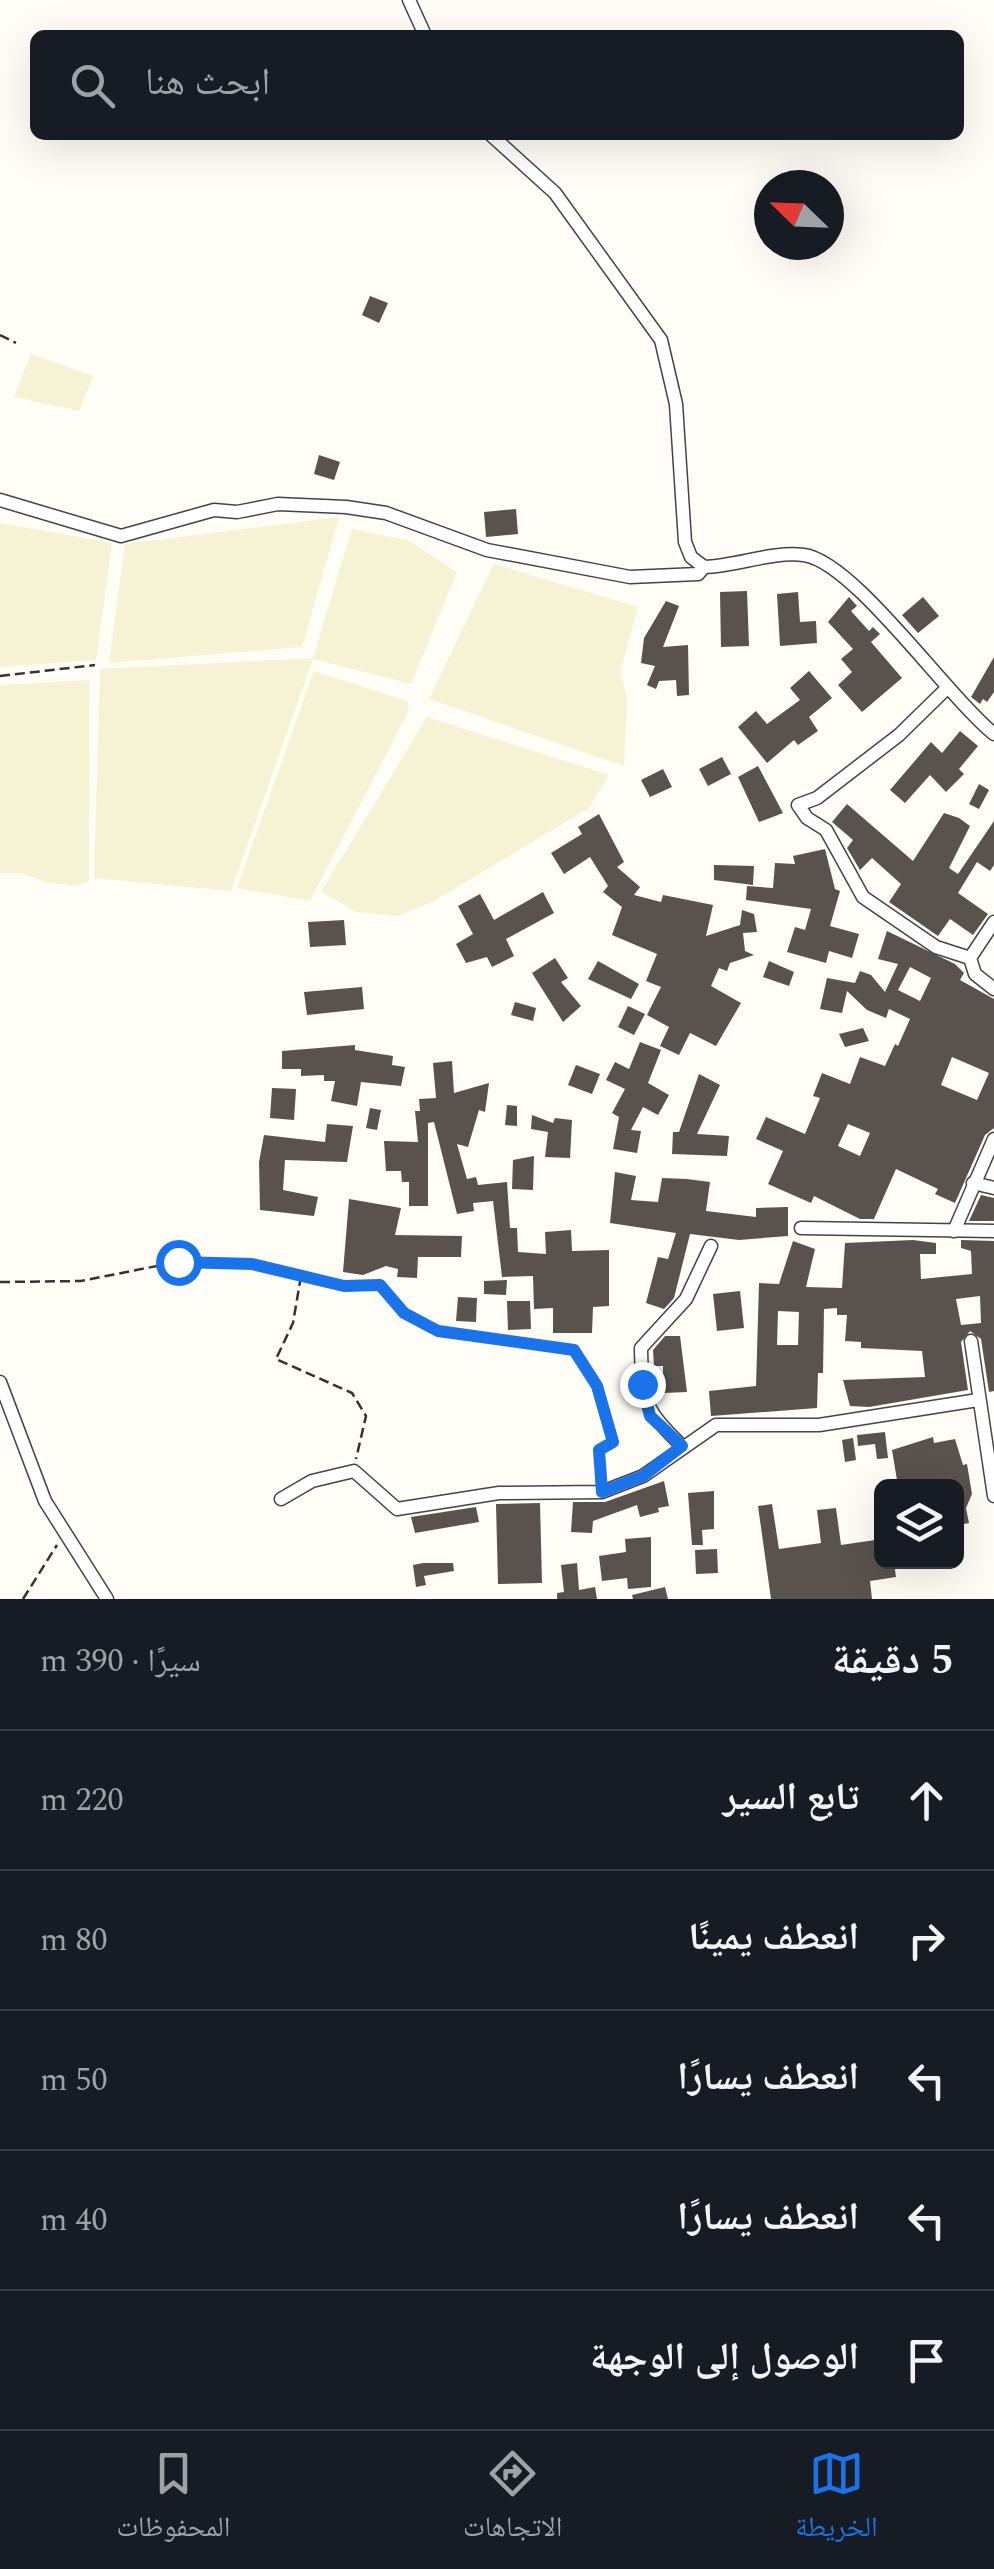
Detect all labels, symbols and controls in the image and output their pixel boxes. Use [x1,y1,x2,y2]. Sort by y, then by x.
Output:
search box [30,30,964,140]
text: ابحث هنا [145,54,270,112]
icon: search [65,58,120,113]
north arrow [754,170,844,260]
route start [156,1240,202,1286]
route end [620,1362,666,1408]
map controls [874,1479,964,1569]
button: layers [874,1479,964,1569]
text: 5 دقيقة [832,1629,954,1692]
text: سيرًا · 390 m [40,1637,201,1686]
text: تابع السير [723,1769,859,1827]
icon: ahead [899,1773,954,1828]
text: 220 m [40,1776,124,1825]
text: انعطف يمينًا [688,1909,859,1967]
icon: right [899,1913,954,1968]
text: 80 m [40,1916,108,1965]
text: انعطف يسارًا [677,2049,859,2107]
icon: left [899,2053,954,2108]
text: 50 m [40,2056,108,2105]
text: انعطف يسارًا [677,2189,859,2247]
icon: left [899,2193,954,2248]
text: 40 m [40,2196,108,2245]
text: الوصول إلى الوجهة [590,2329,859,2387]
icon: arrive [899,2333,954,2388]
tab: المحفوظات [116,2446,230,2554]
tab: الاتجاهات [463,2446,562,2554]
tab: الخريطة [795,2446,878,2554]

